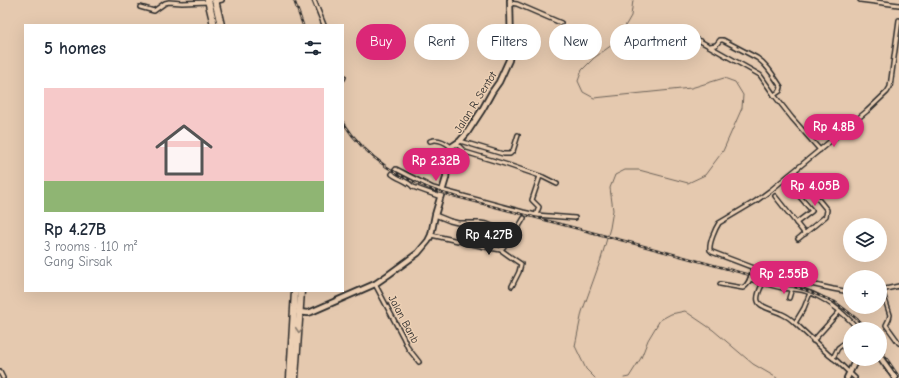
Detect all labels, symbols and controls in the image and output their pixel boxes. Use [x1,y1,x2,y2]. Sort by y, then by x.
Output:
chip: Buy [356,24,406,60]
chip: Rent [414,24,469,60]
chip: Filters [477,24,541,60]
chip: New [549,24,602,60]
chip: Apartment [610,24,701,60]
icon: filters [302,37,324,59]
text: 5 homes [44,39,106,58]
street label: Jalan R. Sentot [451,68,500,135]
icon: home [148,114,220,186]
pin: Rp 4.8B [797,114,871,148]
text: Rp 4.8B [813,119,855,134]
pin: Rp 2.32B [395,148,477,182]
text: Rp 2.32B [412,153,460,168]
pin: Rp 4.05B [774,173,856,207]
text: Rp 4.05B [790,178,840,193]
map controls [843,218,887,366]
button: layers [843,218,887,262]
text: Rp 4.27B [44,220,106,239]
pin: Rp 4.27B [448,222,530,256]
text: Rp 4.27B [465,227,513,242]
text: 3 rooms · 110 m² [44,239,137,254]
text: Gang Sirsak [44,254,112,269]
pin: Rp 2.55B [743,261,825,295]
text: Rp 2.55B [759,266,809,281]
button: + [843,270,887,314]
street label: Jalan Banb [385,293,422,346]
button: − [843,322,887,366]
one-way arrow [295,327,304,333]

